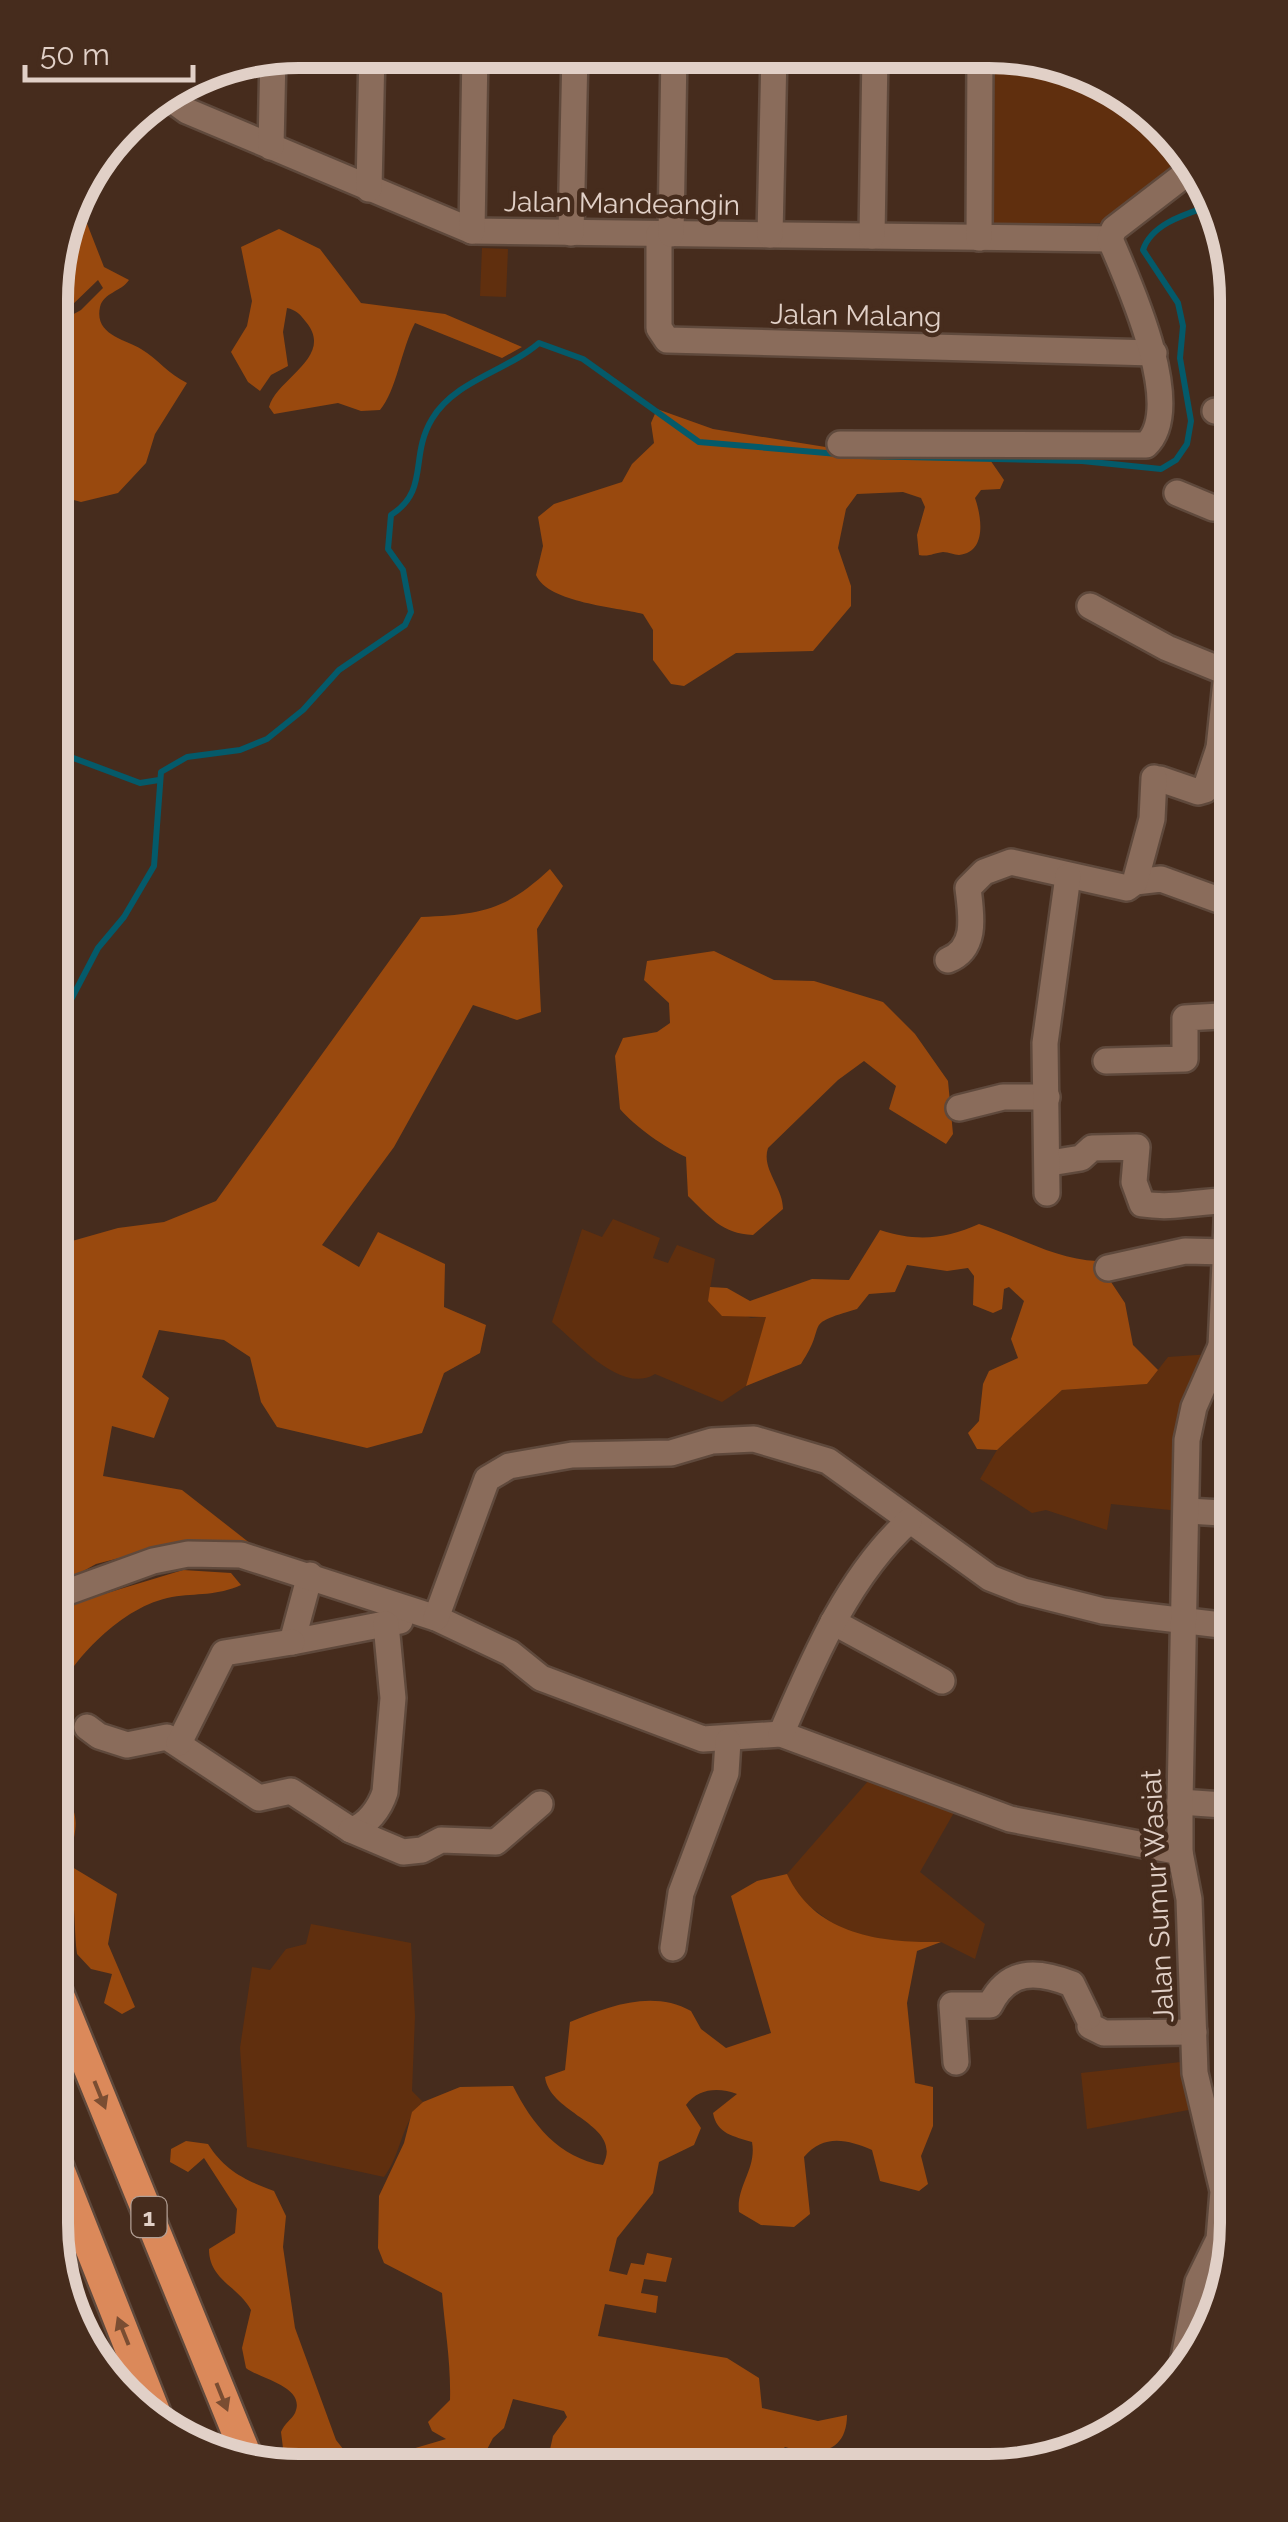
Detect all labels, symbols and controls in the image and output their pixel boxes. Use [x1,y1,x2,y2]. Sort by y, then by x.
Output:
scale bar [25,20,192,82]
text: 50 m [40,37,110,72]
street label: Jalan Mandeangin [504,185,740,222]
street label: Jalan Malang [770,298,942,333]
street label: Jalan Sumur Wasiat [1134,1768,1181,2023]
one-way arrow [92,2081,108,2110]
road number: 1 [132,2197,166,2237]
one-way arrow [115,2316,131,2346]
one-way arrow [214,2382,230,2411]

